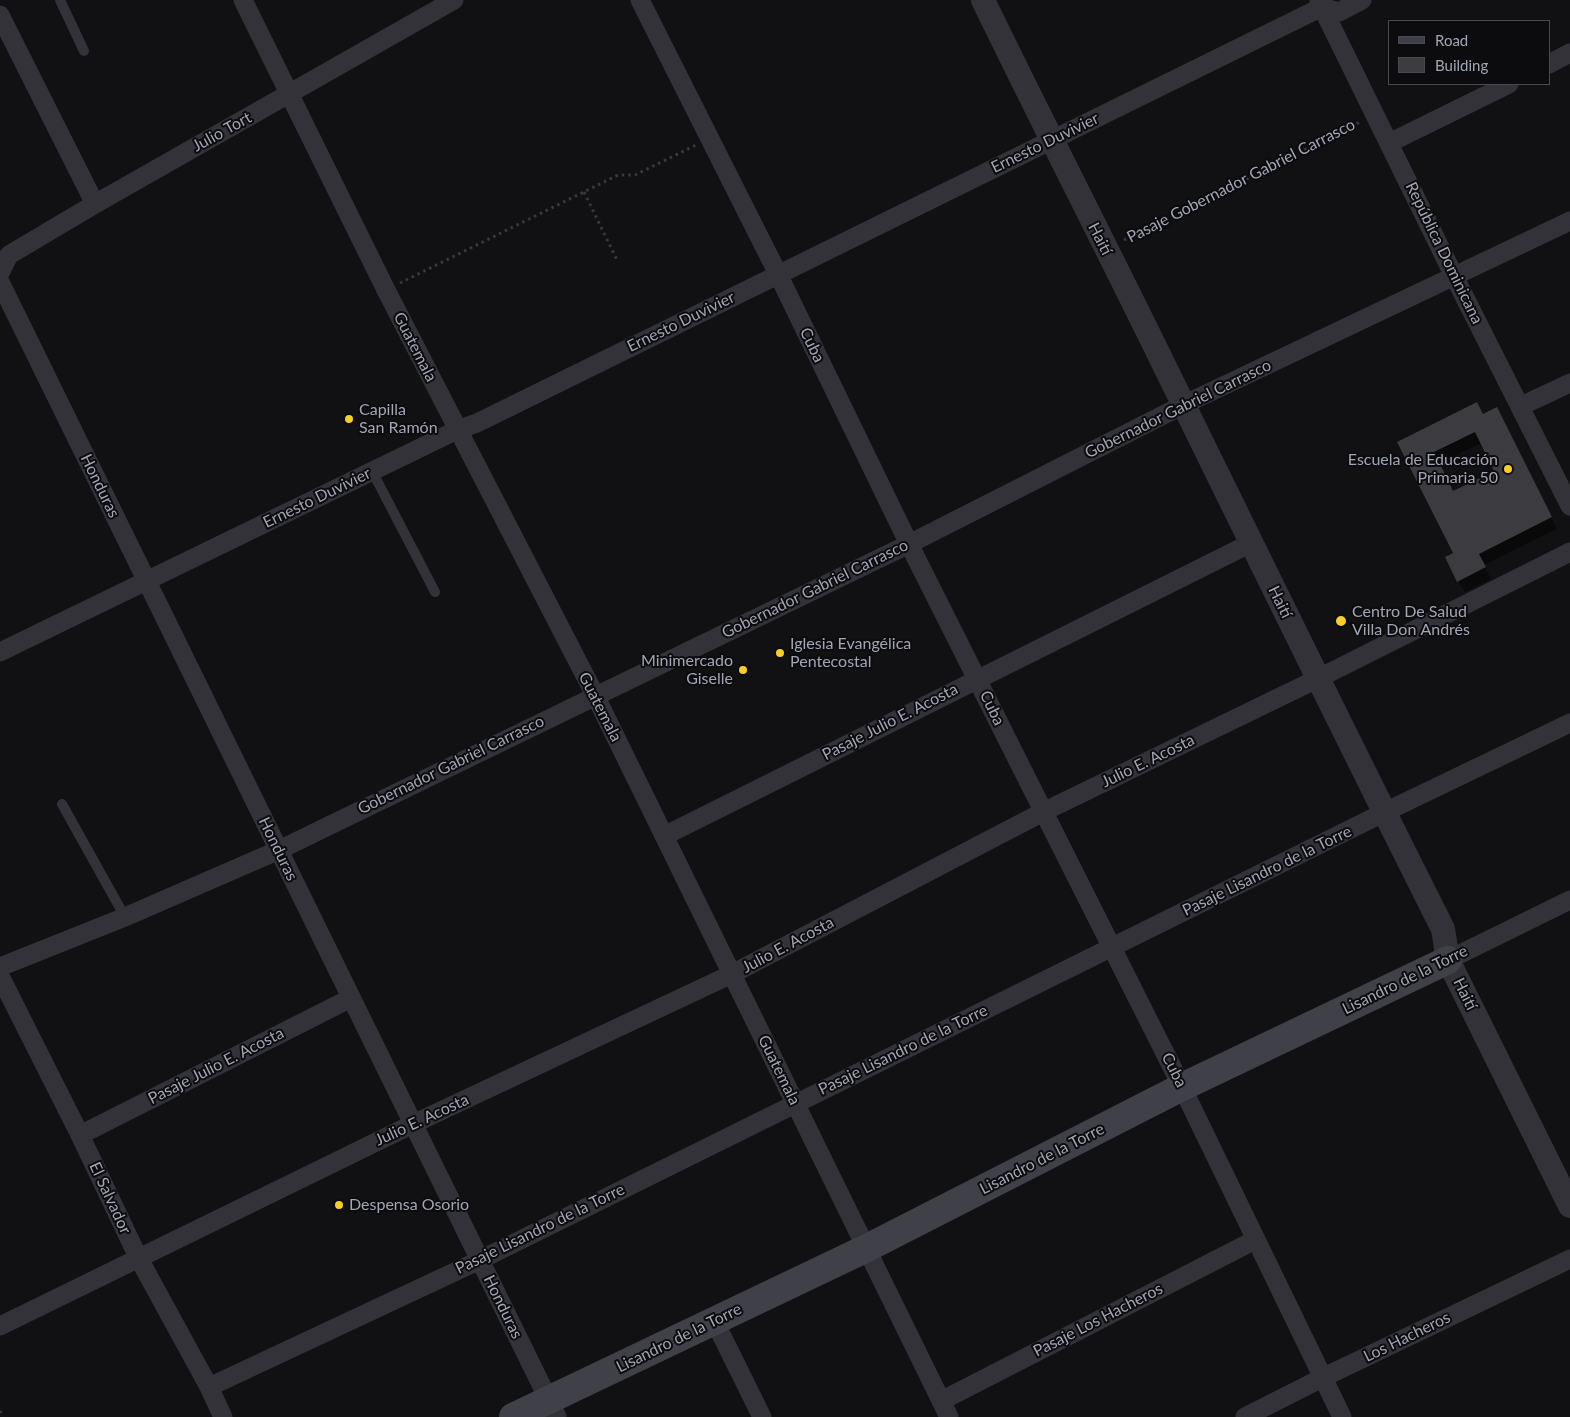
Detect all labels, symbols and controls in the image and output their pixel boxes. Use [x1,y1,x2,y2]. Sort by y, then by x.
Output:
legend [1388,20,1550,85]
text: Road [1435,31,1468,49]
text: Building [1435,56,1488,74]
street label: Julio Tort [189,108,255,156]
street label: Ernesto Duvivier [988,109,1102,177]
street label: Pasaje Gobernador Gabriel Carrasco [1124,115,1358,247]
street label: República Dominicana [1401,179,1487,327]
street label: Haití [1084,220,1116,258]
street label: Ernesto Duvivier [624,288,738,356]
street label: Guatemala [389,309,441,385]
street label: Cuba [795,324,829,366]
street label: Gobernador Gabriel Carrasco [1082,355,1274,463]
place label: Capilla San Ramón [359,400,438,438]
marker: Capilla San Ramón [343,413,355,425]
place label: Escuela de Educación Primaria 50 [1348,450,1498,488]
street label: Honduras [76,451,124,521]
marker: Escuela de Educación Primaria 50 [1502,463,1514,475]
street label: Ernesto Duvivier [260,464,374,532]
street label: Gobernador Gabriel Carrasco [719,535,911,643]
street label: Haití [1264,583,1296,621]
place label: Centro De Salud Villa Don Andrés [1352,602,1470,640]
marker: Centro De Salud Villa Don Andrés [1334,614,1348,628]
place label: Iglesia Evangélica Pentecostal [790,634,911,672]
marker: Iglesia Evangélica Pentecostal [774,647,786,659]
place label: Minimercado Giselle [641,651,733,689]
marker: Minimercado Giselle [737,664,749,676]
street label: Guatemala [574,669,626,745]
street label: Pasaje Julio E. Acosta [819,679,961,765]
street label: Cuba [975,687,1009,729]
street label: Gobernador Gabriel Carrasco [355,711,547,819]
street label: Julio E. Acosta [1098,730,1198,792]
street label: Honduras [254,814,302,884]
street label: Pasaje Lisandro de la Torre [1179,822,1355,920]
street label: Julio E. Acosta [739,913,837,977]
street label: Lisandro de la Torre [1339,941,1471,1019]
street label: Haití [1449,975,1481,1013]
street label: Pasaje Lisandro de la Torre [815,1001,991,1099]
street label: Pasaje Julio E. Acosta [145,1023,287,1109]
street label: Guatemala [754,1032,804,1108]
street label: Cuba [1157,1049,1191,1091]
street label: Julio E. Acosta [372,1090,472,1150]
street label: Lisandro de la Torre [977,1119,1107,1199]
street label: El Salvador [85,1159,135,1237]
street label: Pasaje Lisandro de la Torre [452,1180,628,1278]
place label: Despensa Osorio [349,1195,469,1215]
marker: Despensa Osorio [333,1199,345,1211]
street label: Honduras [479,1272,527,1342]
street label: Pasaje Los Hacheros [1030,1279,1166,1361]
street label: Lisandro de la Torre [613,1299,745,1377]
street label: Los Hacheros [1360,1308,1454,1366]

